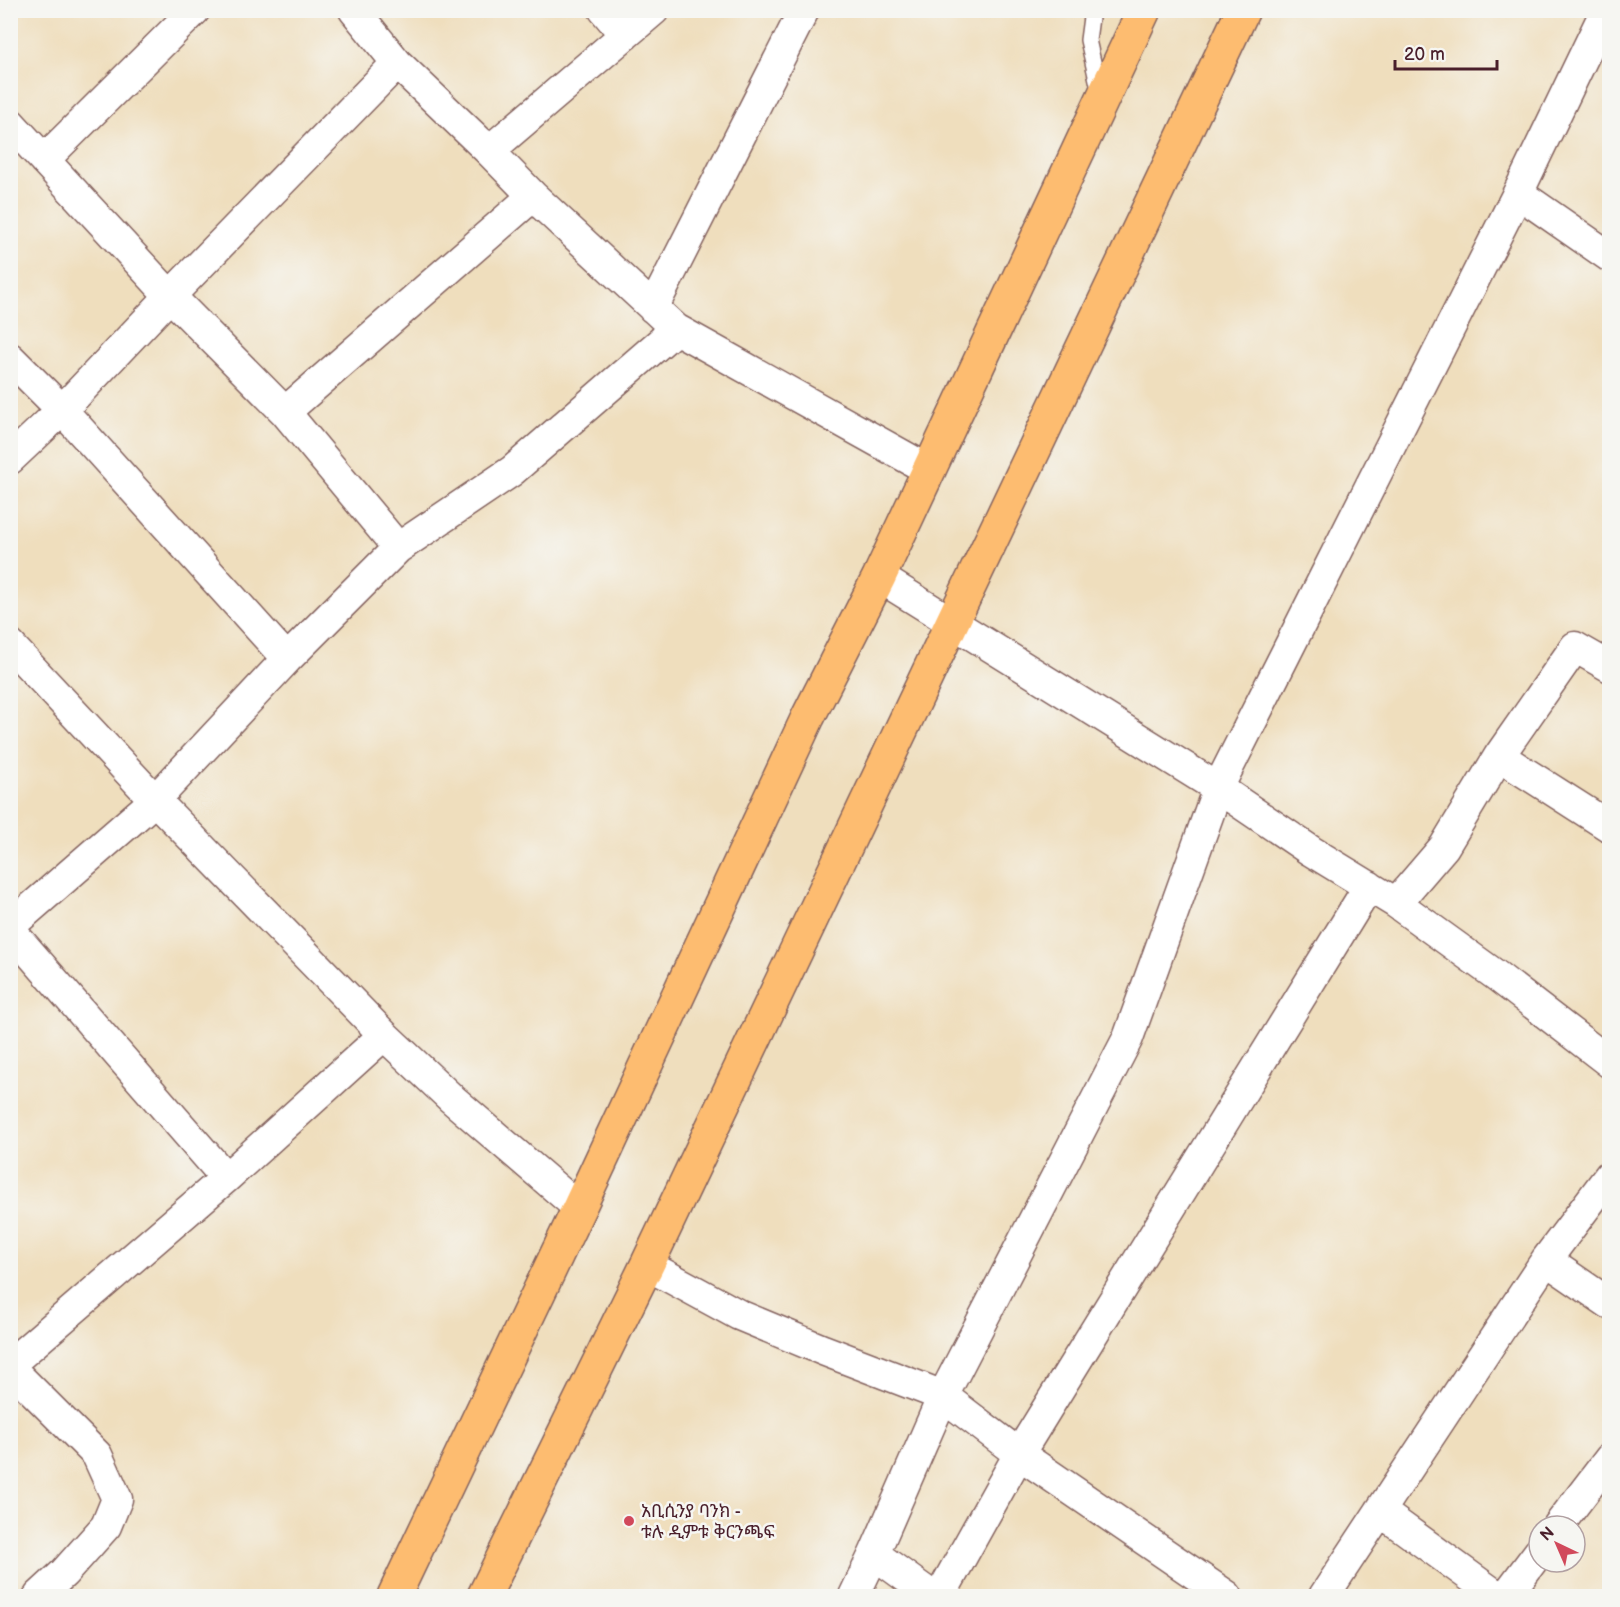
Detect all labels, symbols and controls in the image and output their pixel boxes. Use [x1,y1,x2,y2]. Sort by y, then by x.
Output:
scale bar [1395,33,1497,71]
text: 20 m [1404,44,1445,65]
place label: አቢሲንያ ባንክ - ቱሉ ዲምቱ ቅርንጫፍ [641,1501,775,1543]
marker: አቢሲንያ ባንክ - ቱሉ ዲምቱ ቅርንጫፍ [622,1514,636,1528]
north arrow [1527,1514,1587,1574]
text: N [1537,1523,1559,1545]

